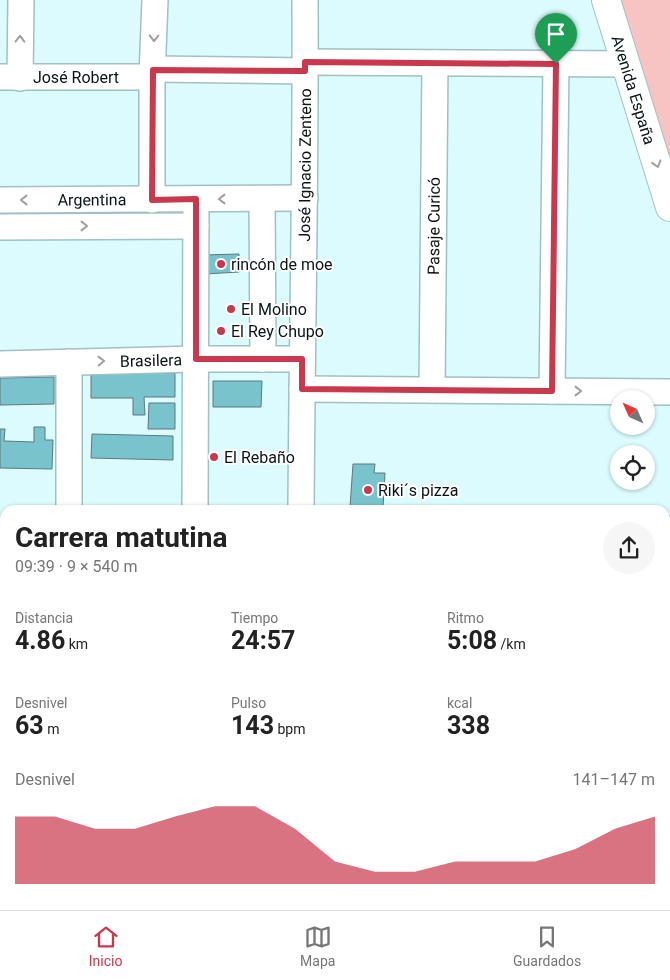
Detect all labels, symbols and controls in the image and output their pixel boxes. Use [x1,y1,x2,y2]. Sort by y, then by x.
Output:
pin [535,13,577,64]
icon: arrive [542,20,570,48]
street label: Avenida España [607,33,659,147]
one-way arrow [15,35,25,42]
one-way arrow [148,35,159,43]
street label: José Robert [33,68,119,87]
street label: José Ignacio Zenteno [295,88,315,242]
one-way arrow [651,159,661,167]
street label: Pasaje Curicó [424,177,444,275]
street label: Argentina [58,190,126,210]
one-way arrow [217,194,225,204]
one-way arrow [20,195,28,205]
one-way arrow [80,221,88,232]
place label: rincón de moe [231,255,333,274]
marker: rincón de moe [215,258,227,270]
place label: El Molino [241,300,307,319]
marker: El Molino [225,303,237,315]
place label: El Rey Chupo [231,322,324,341]
marker: El Rey Chupo [215,325,227,337]
street label: Brasilera [120,350,182,371]
one-way arrow [97,356,105,367]
one-way arrow [574,386,582,396]
north arrow [610,390,655,435]
map controls [610,390,655,490]
button: locate [610,445,655,490]
place label: El Rebaño [224,448,295,467]
marker: El Rebaño [208,451,220,463]
place label: Riki´s pizza [378,481,458,500]
marker: Riki´s pizza [362,484,374,496]
text: Carrera matutina [15,521,227,554]
button: share [603,522,655,574]
text: 09:39 · 9 × 540 m [15,557,137,576]
text: Distancia [15,610,73,626]
text: Tiempo [231,610,278,626]
text: Ritmo [447,610,484,626]
text: 4.86 [15,626,65,655]
text: 24:57 [231,626,295,655]
text: 5:08 [447,626,497,655]
text: km [65,636,88,652]
text: /km [497,636,526,652]
text: Desnivel [15,695,68,711]
text: Pulso [231,695,266,711]
text: kcal [447,695,472,711]
text: 63 [15,711,44,740]
text: 143 [231,711,274,740]
text: 338 [447,711,490,740]
text: m [44,721,59,737]
text: bpm [274,721,306,737]
text: Desnivel [15,770,75,789]
text: 141–147 m [573,770,655,789]
tab: Inicio [89,923,122,969]
tab: Mapa [300,923,335,969]
tab: Guardados [513,923,581,969]

